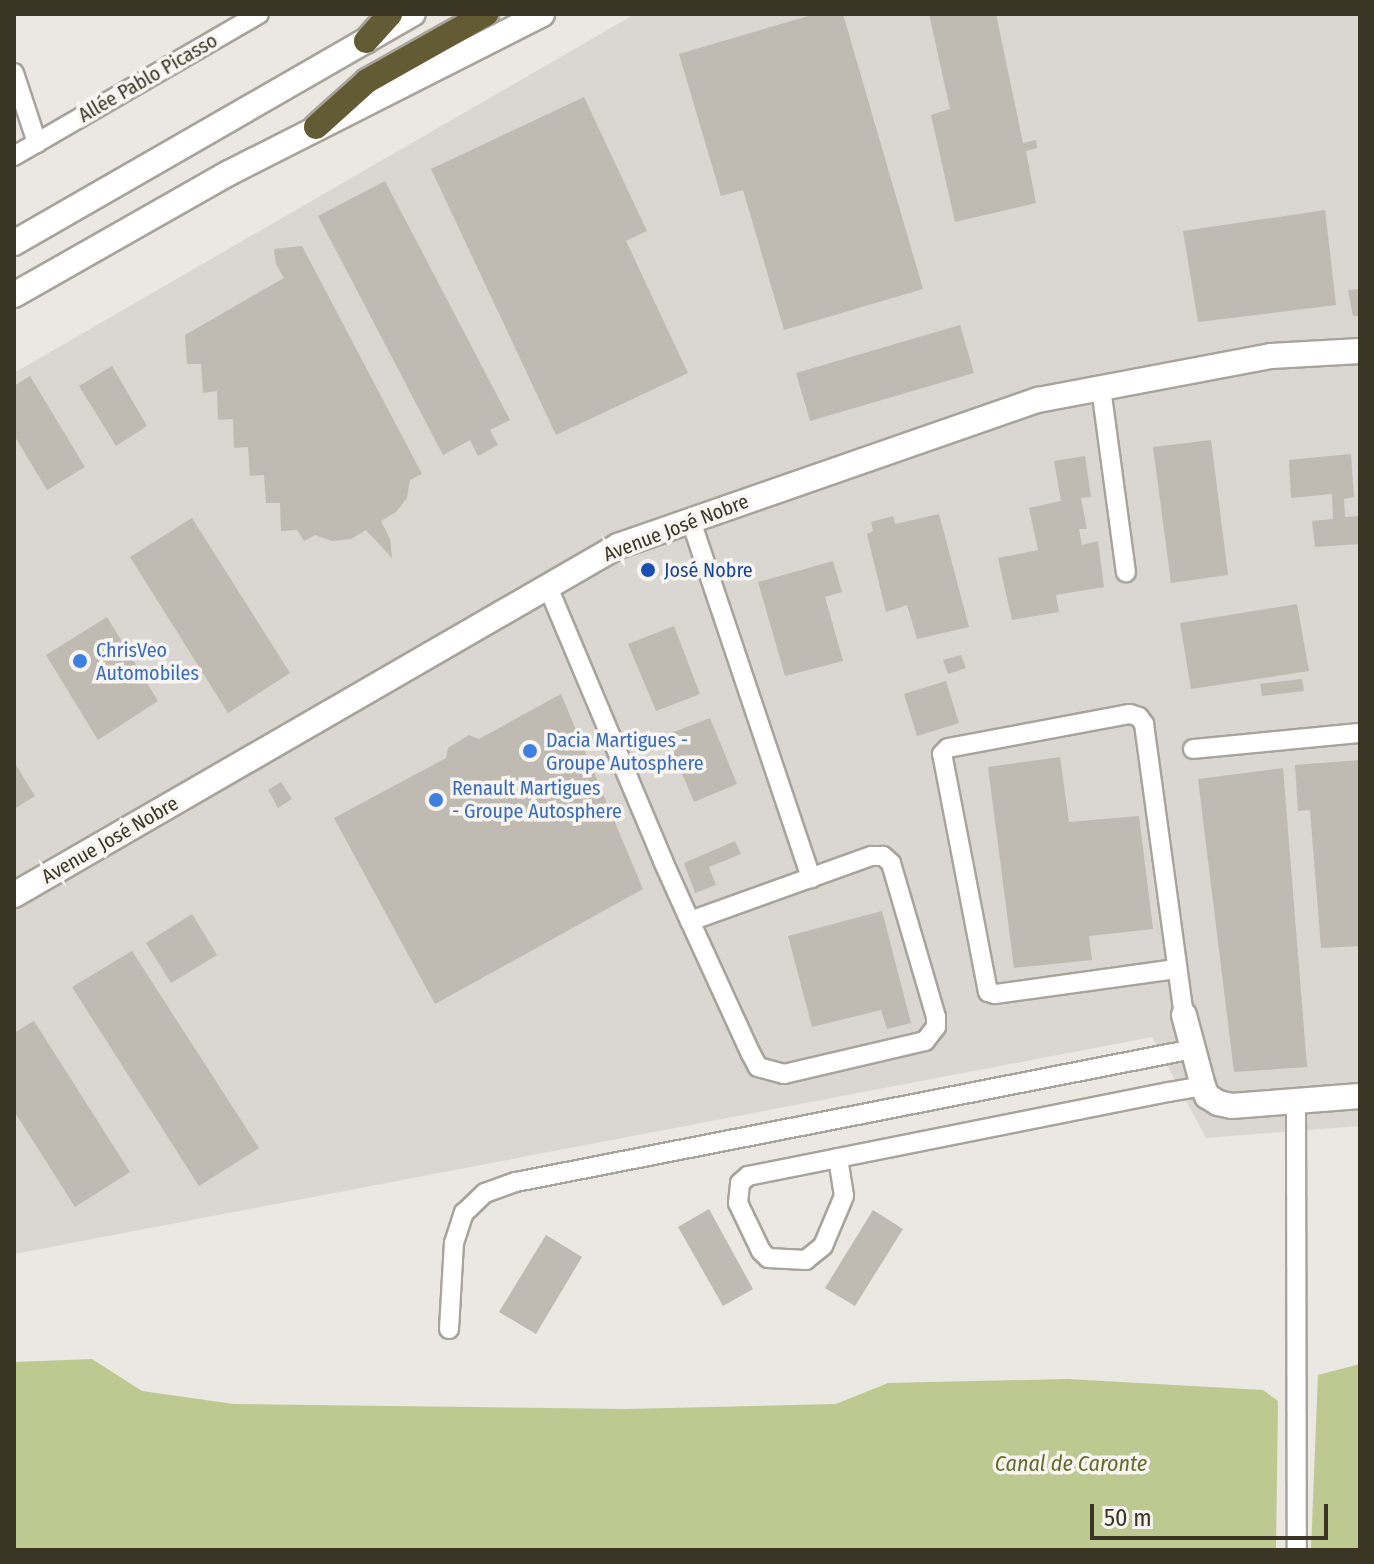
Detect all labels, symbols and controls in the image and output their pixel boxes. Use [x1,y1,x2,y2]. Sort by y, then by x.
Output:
street label: Allée Pablo Picasso [74,28,222,128]
street label: Avenue José Nobre [600,489,752,567]
place label: José Nobre [664,558,753,582]
marker: José Nobre [639,561,657,579]
place label: ChrisVeo Automobiles [96,638,199,685]
marker: ChrisVeo Automobiles [71,652,89,670]
place label: Dacia Martigues - Groupe Autosphere [546,728,704,775]
marker: Dacia Martigues - Groupe Autosphere [521,742,539,760]
place label: Renault Martigues - Groupe Autosphere [452,776,622,823]
street label: Avenue José Nobre [38,791,182,889]
marker: Renault Martigues - Groupe Autosphere [427,791,445,809]
water label: Canal de Caronte [995,1451,1147,1477]
scale bar [1094,1488,1332,1538]
text: 50 m [1104,1504,1152,1532]

